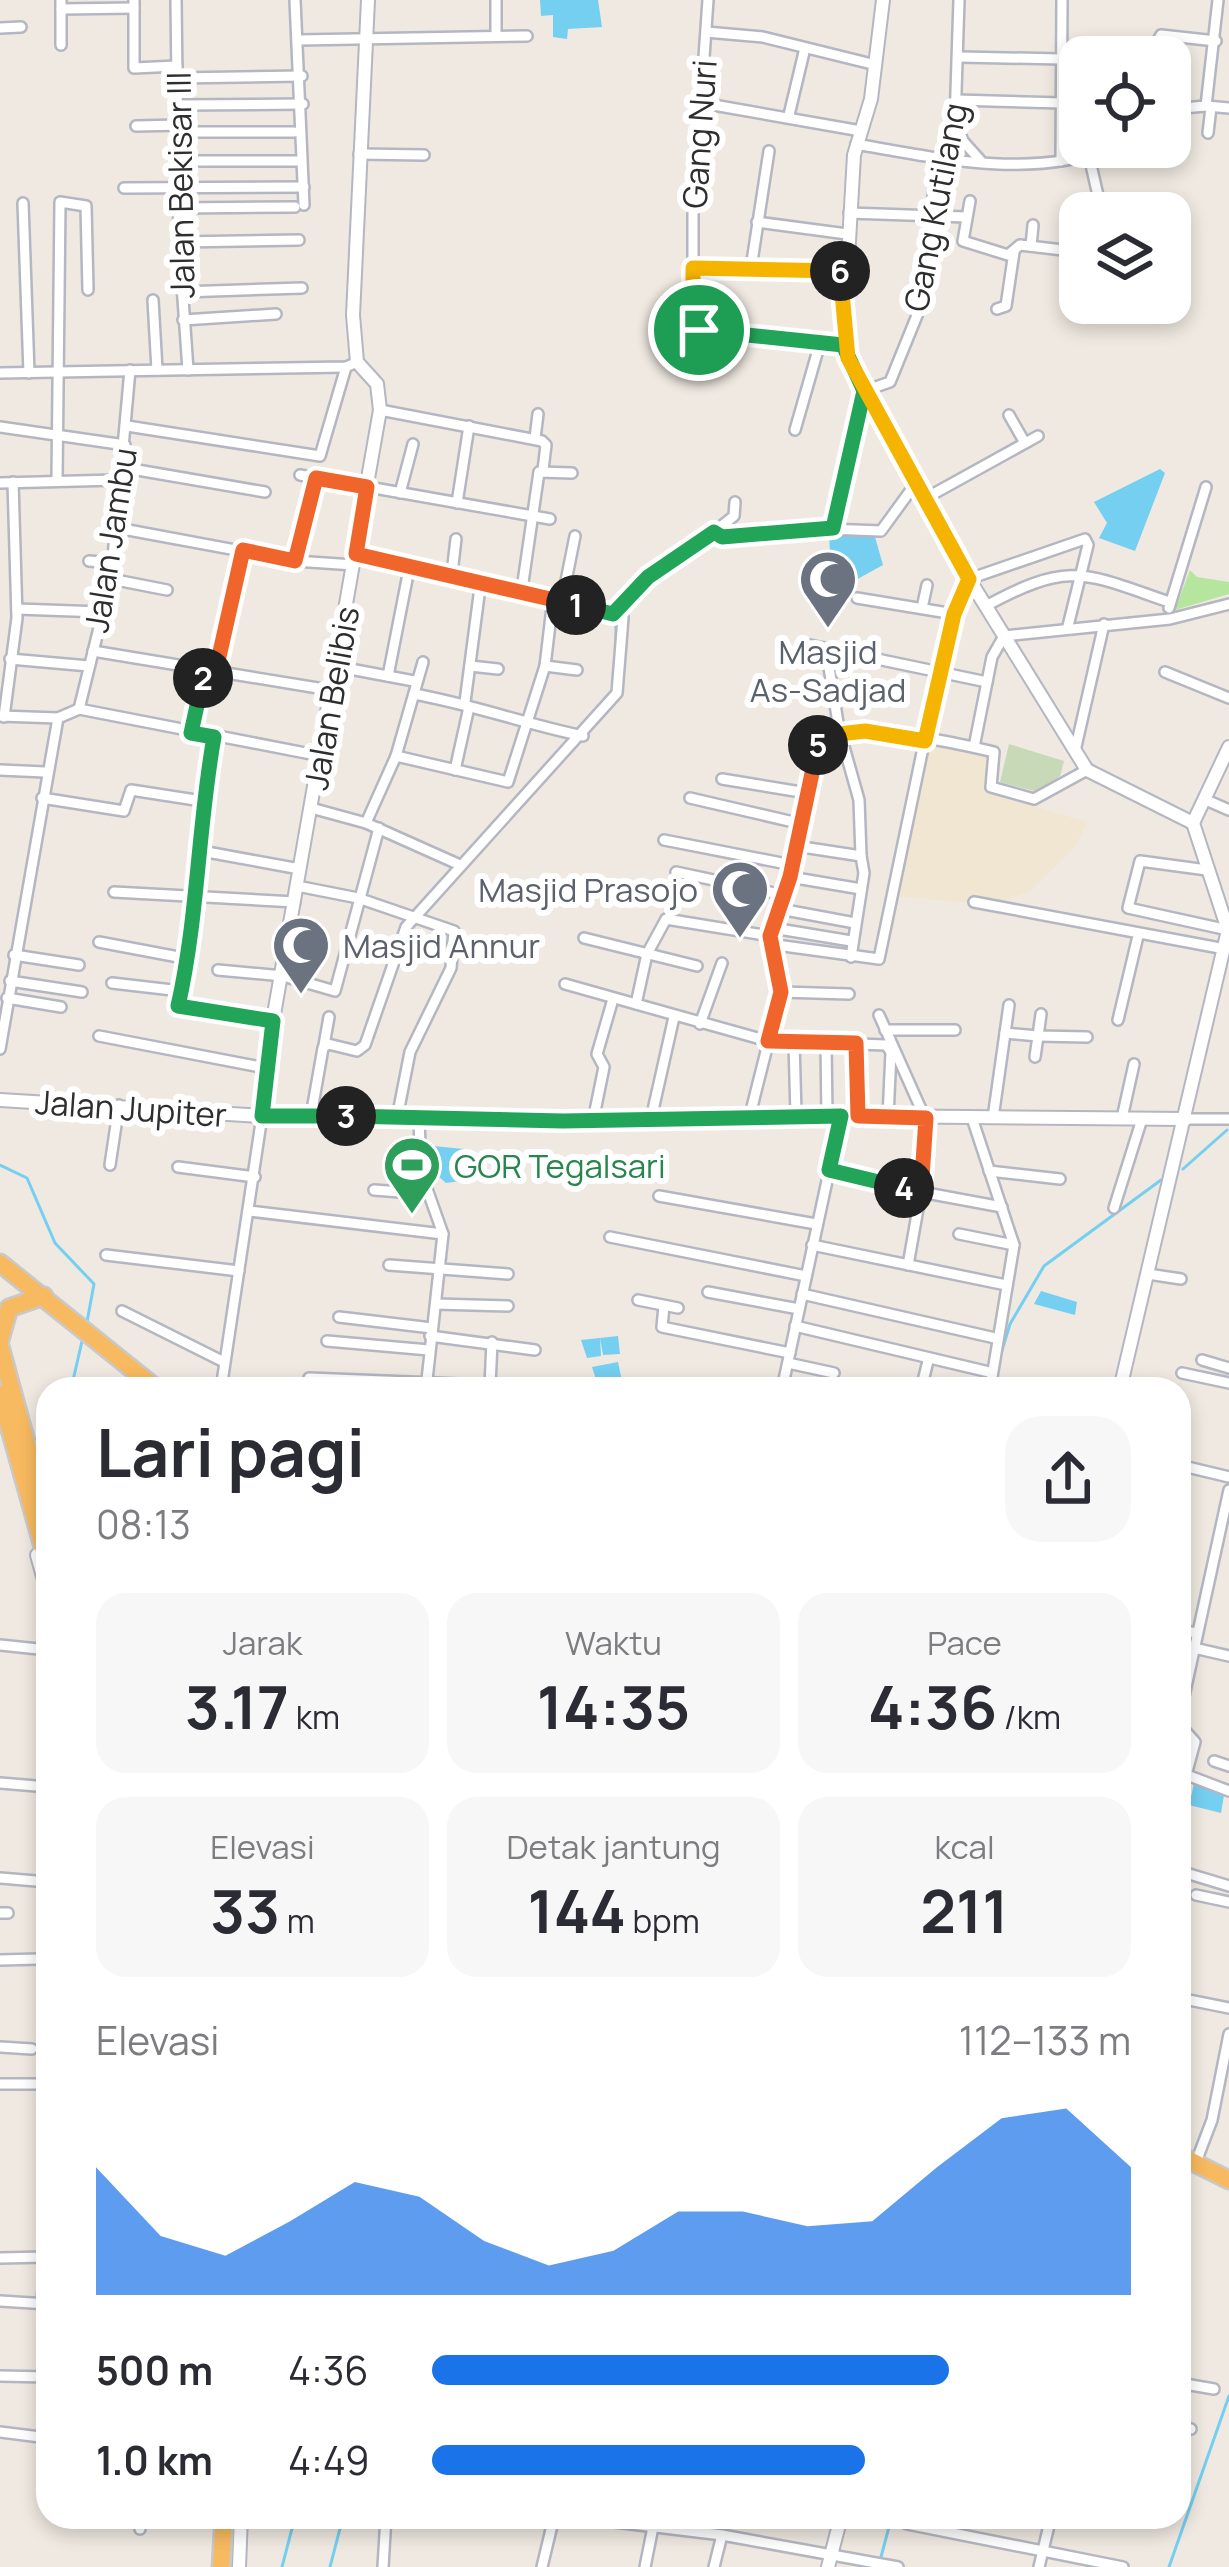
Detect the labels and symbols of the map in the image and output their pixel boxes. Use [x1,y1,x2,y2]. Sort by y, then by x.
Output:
street label: Gang Nuri [671,58,727,210]
street label: Jalan Bekisar III [156,71,204,299]
street label: Gang Kutilang [893,99,977,315]
pin: 6 [810,241,870,301]
pin [648,279,750,381]
street label: Jalan Jambu [73,444,147,636]
mosque icon: Masjid As-Sadjad [797,548,859,630]
pin: 1 [546,575,606,635]
street label: Jalan Belibis [293,603,369,793]
place label: Masjid As-Sadjad [750,629,906,712]
pin: 2 [173,648,233,708]
pin: 5 [788,715,848,775]
mosque icon: Masjid Prasojo [709,858,771,940]
place label: Masjid Prasojo [478,867,698,912]
mosque icon: Masjid Annur [270,914,332,996]
place label: Masjid Annur [343,923,540,968]
street label: Jalan Jupiter [34,1079,228,1137]
pin: 3 [316,1086,376,1146]
sports icon: GOR Tegalsari [381,1134,443,1216]
place label: GOR Tegalsari [454,1143,666,1188]
pin: 4 [874,1158,934,1218]

